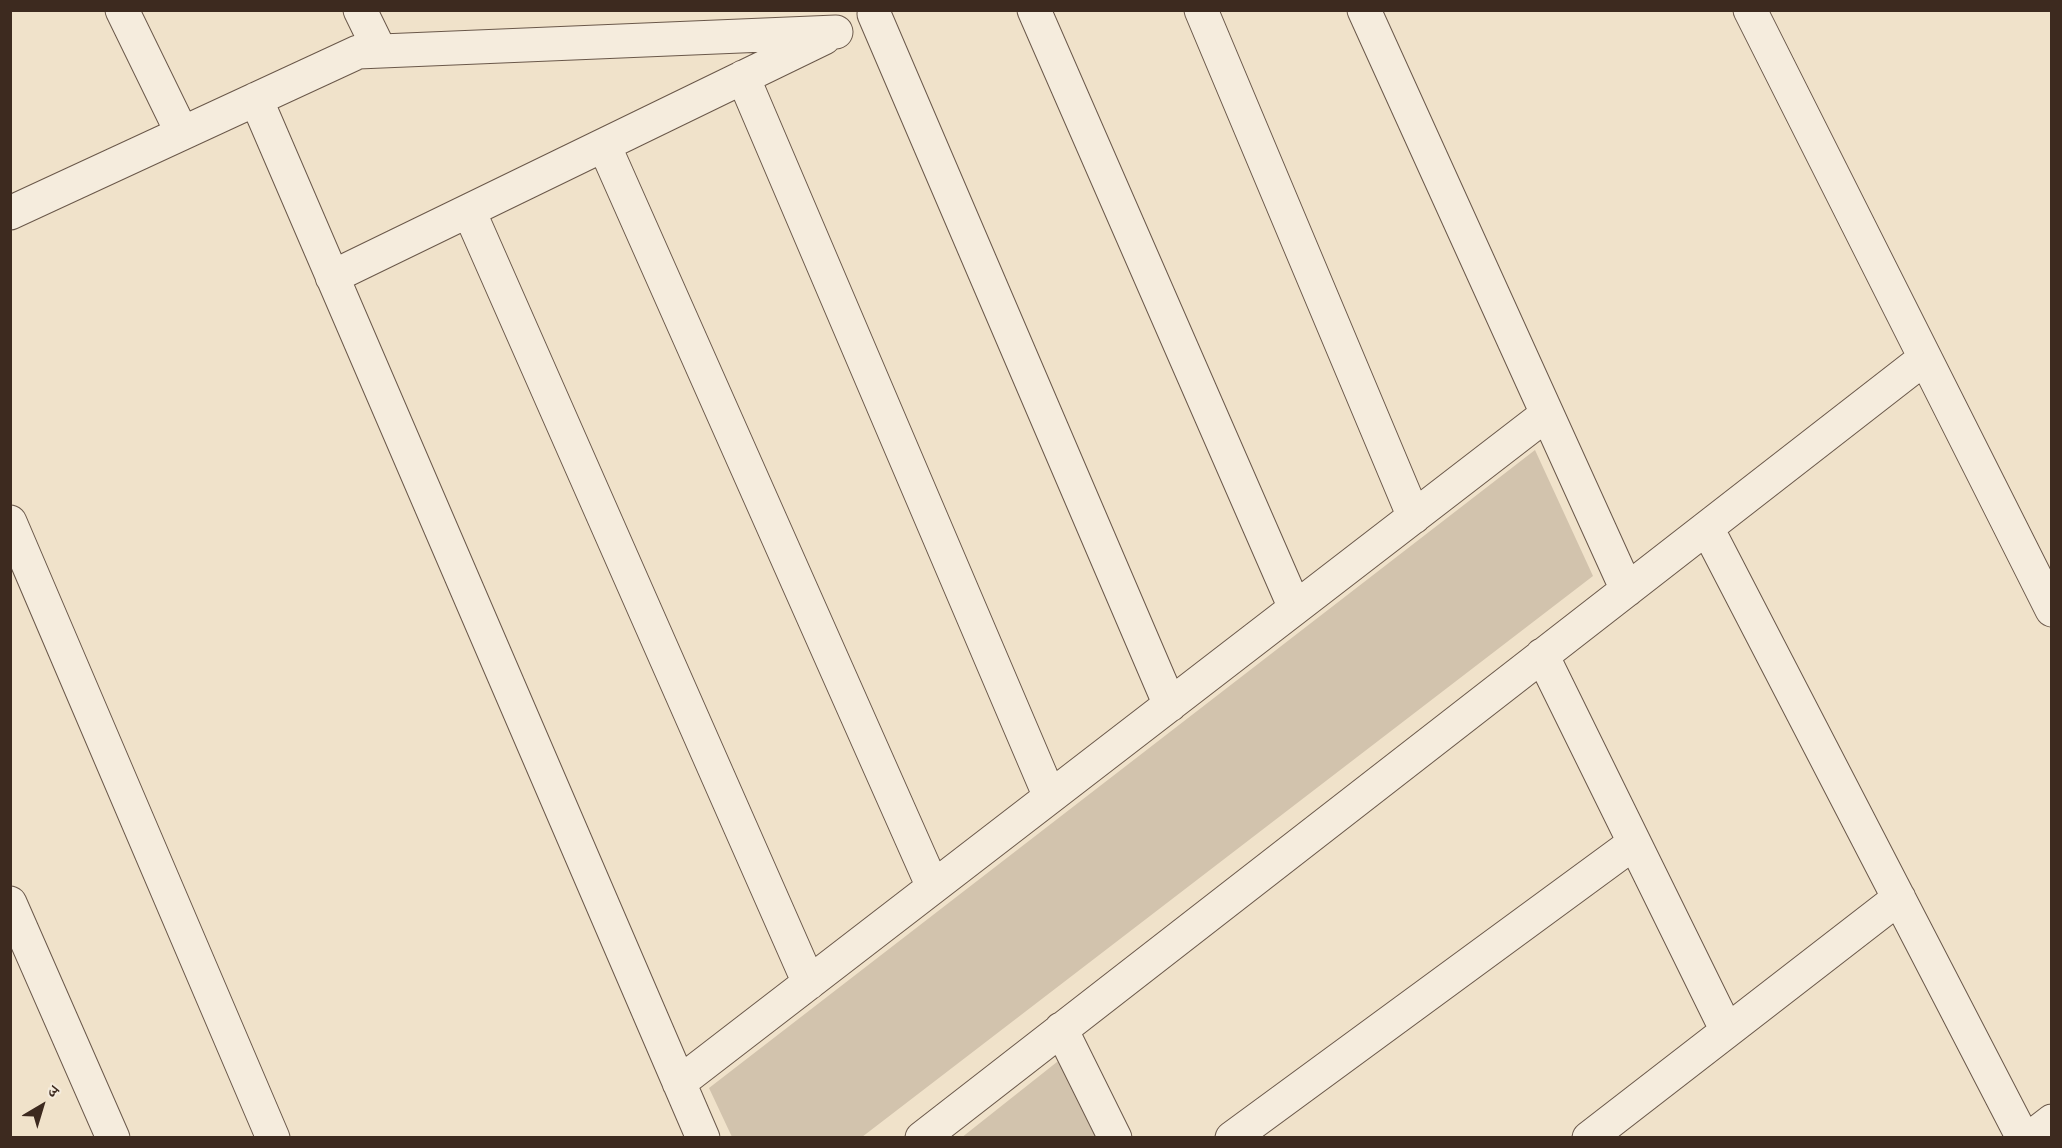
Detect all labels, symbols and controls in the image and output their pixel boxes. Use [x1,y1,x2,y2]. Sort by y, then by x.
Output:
north arrow [12,1076,72,1136]
text: उ [44,1081,62,1102]

